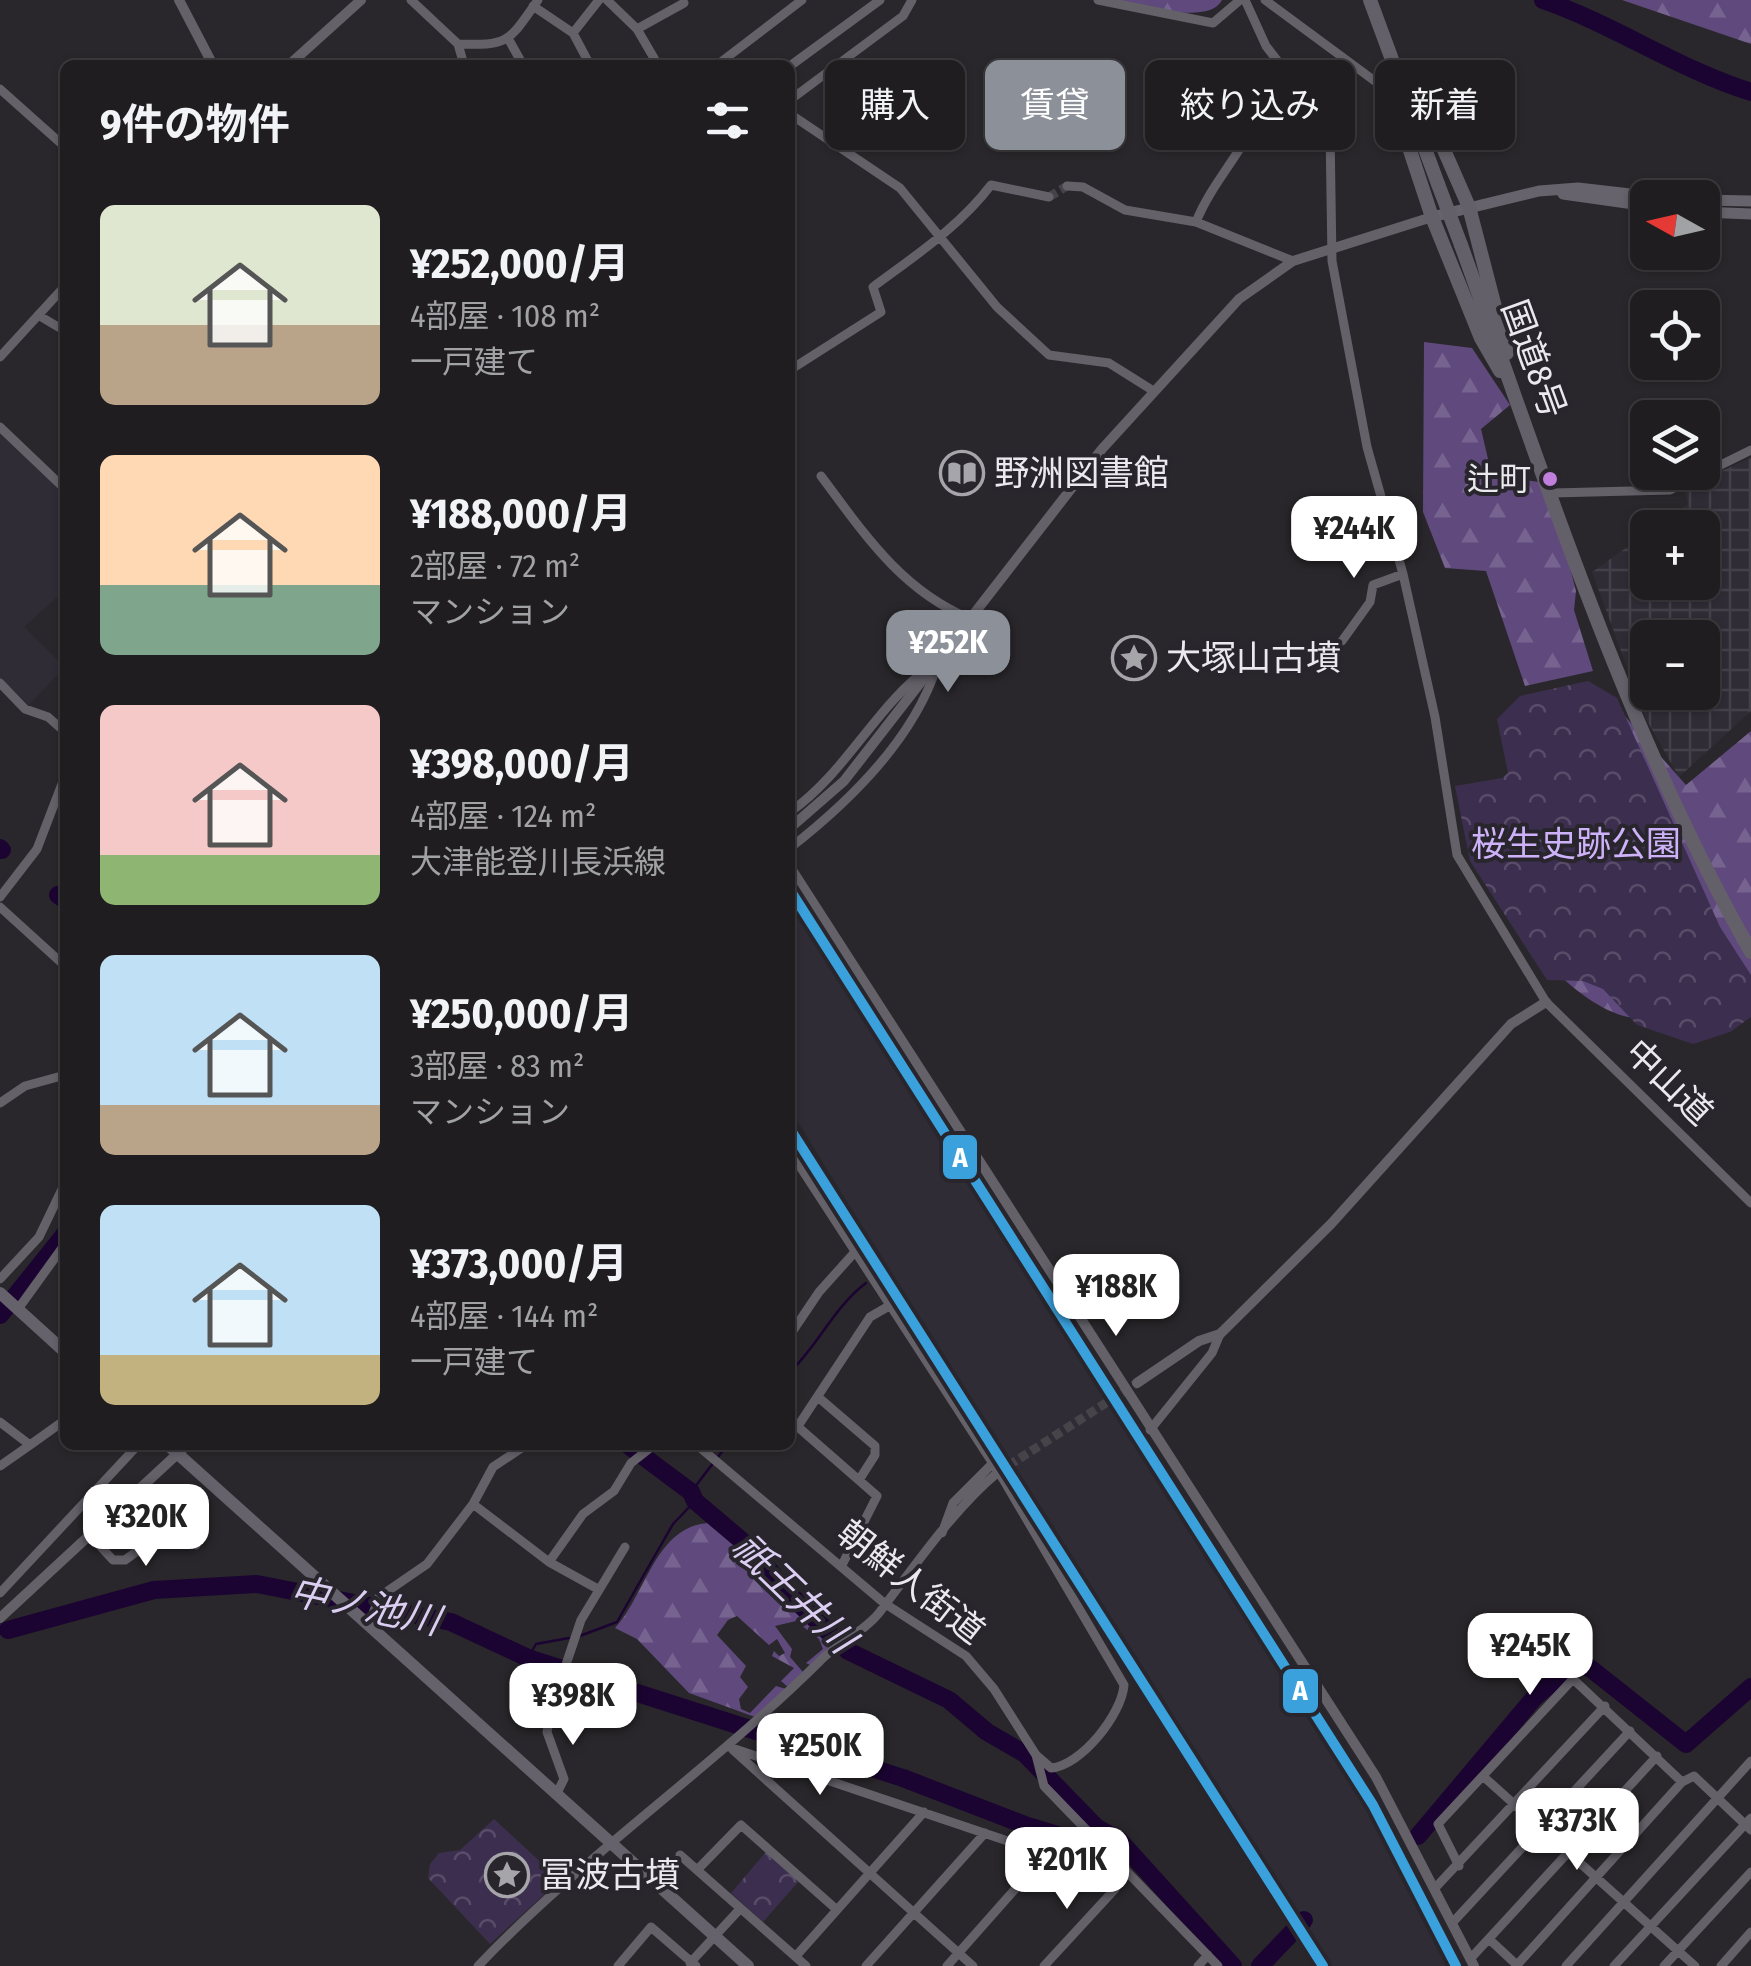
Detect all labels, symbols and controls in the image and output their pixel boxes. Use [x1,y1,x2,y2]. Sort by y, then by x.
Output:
chip: 購入 [825,60,965,150]
chip: 賃貸 [985,60,1125,150]
chip: 絞り込み [1145,60,1355,150]
chip: 新着 [1375,60,1515,150]
icon: filters [700,93,755,148]
text: 9件の物件 [100,100,290,150]
north arrow [1630,180,1720,270]
map controls [1630,180,1720,710]
text: ¥252,000/月 [410,239,629,289]
icon: home [180,245,300,365]
button: locate [1630,290,1720,380]
street label: 国道8号 [1493,294,1575,424]
text: 4部屋 · 108 m² [410,297,600,335]
text: 一戸建て [410,343,538,381]
button: layers [1630,400,1720,490]
library icon: 野洲図書館 [939,450,985,496]
place label: 野洲図書館 [994,452,1169,494]
place label: 辻町 [1467,460,1531,498]
marker: 辻町 [1540,469,1560,489]
text: ¥188,000/月 [410,489,632,539]
icon: home [180,495,300,615]
pin: ¥244K [1284,496,1424,581]
text: ¥244K [1313,509,1395,547]
button: + [1630,510,1720,600]
text: 2部屋 · 72 m² [410,547,580,585]
text: マンション [410,593,570,631]
pin: ¥252K [878,610,1018,695]
button: − [1630,620,1720,710]
text: ¥252K [908,623,988,661]
place icon: 大塚山古墳 [1111,635,1157,681]
place label: 大塚山古墳 [1166,637,1341,679]
text: ¥398,000/月 [410,739,634,789]
icon: home [180,745,300,865]
text: 4部屋 · 124 m² [410,797,596,835]
park label: 桜生史跡公園 [1471,823,1681,865]
text: 大津能登川長浜線 [410,843,666,881]
text: ¥250,000/月 [410,989,633,1039]
icon: home [180,995,300,1115]
street label: 中山道 [1617,1030,1721,1134]
text: 3部屋 · 83 m² [410,1047,584,1085]
text: マンション [410,1093,570,1131]
line badge: A [941,1133,979,1181]
text: A [951,1141,968,1174]
text: ¥373,000/月 [410,1239,628,1289]
icon: home [180,1245,300,1365]
pin: ¥188K [1046,1254,1186,1339]
text: ¥188K [1075,1267,1157,1305]
text: 4部屋 · 144 m² [410,1297,598,1335]
text: 一戸建て [410,1343,538,1381]
pin: ¥320K [76,1484,216,1569]
text: ¥320K [105,1497,187,1535]
street label: 朝鮮人街道 [829,1512,993,1652]
water label: 祇王井川 [723,1524,868,1665]
water label: 中ノ池川 [286,1568,448,1645]
pin: ¥245K [1460,1613,1600,1698]
text: ¥245K [1490,1626,1570,1664]
pin: ¥398K [503,1663,643,1748]
line badge: A [1281,1667,1320,1715]
text: A [1291,1674,1308,1707]
text: ¥398K [531,1676,615,1714]
pin: ¥250K [750,1713,890,1798]
text: ¥250K [779,1726,861,1764]
pin: ¥373K [1507,1788,1647,1873]
text: ¥373K [1538,1801,1616,1839]
pin: ¥201K [997,1827,1137,1912]
text: ¥201K [1027,1840,1107,1878]
place icon: 冨波古墳 [484,1852,530,1898]
place label: 冨波古墳 [540,1854,680,1896]

